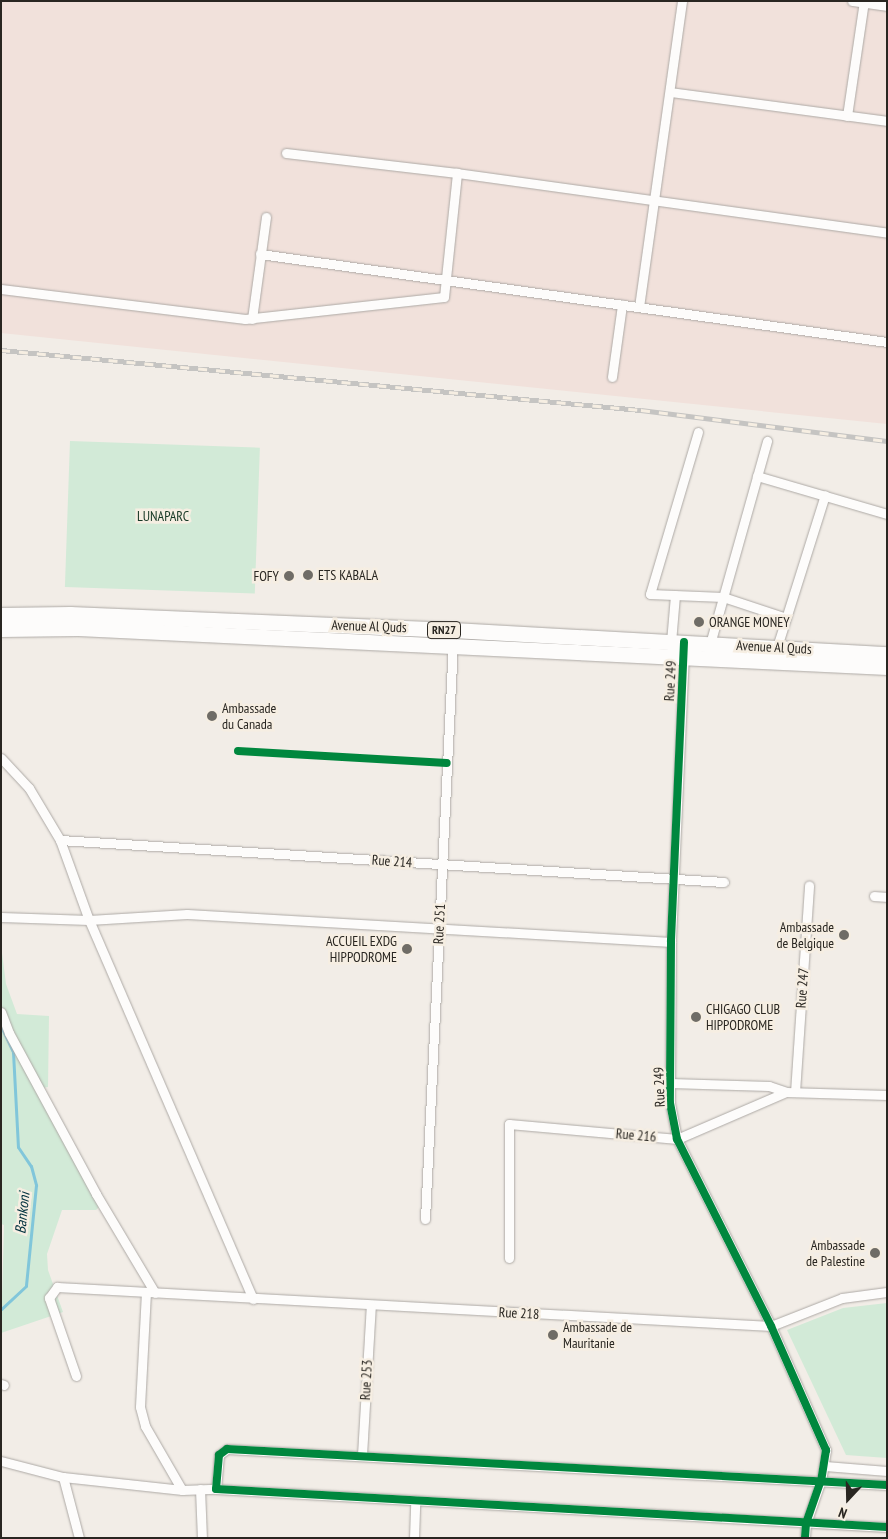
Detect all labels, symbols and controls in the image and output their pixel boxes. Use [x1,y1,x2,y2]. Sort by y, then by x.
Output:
park label: LUNAPARC [137,508,189,524]
place label: ETS KABALA [318,567,378,583]
place label: FOFY [253,568,279,584]
marker: ETS KABALA [302,569,314,581]
marker: FOFY [283,570,295,582]
place label: ORANGE MONEY [709,614,790,630]
street label: Avenue Al Quds [331,616,407,636]
marker: ORANGE MONEY [693,616,705,628]
road number: RN27 [426,620,462,640]
street label: Avenue Al Quds [736,637,812,657]
street label: Rue 249 [661,660,679,702]
place label: Ambassade du Canada [222,700,276,732]
marker: Ambassade du Canada [206,710,218,722]
street label: Rue 214 [371,851,413,871]
street label: Rue 251 [430,903,448,945]
place label: Ambassade de Belgique [777,919,834,952]
marker: Ambassade de Belgique [838,929,850,941]
place label: ACCUEIL EXDG HIPPODROME [326,933,397,966]
marker: ACCUEIL EXDG HIPPODROME [401,943,413,955]
street label: Rue 247 [792,967,812,1009]
place label: CHIGAGO CLUB HIPPODROME [706,1001,780,1034]
marker: CHIGAGO CLUB HIPPODROME [690,1011,702,1023]
street label: Rue 249 [650,1066,668,1108]
street label: Rue 216 [615,1125,657,1145]
water label: Bankoni [11,1191,33,1235]
place label: Ambassade de Palestine [806,1237,865,1270]
marker: Ambassade de Palestine [869,1247,881,1259]
street label: Rue 218 [498,1304,540,1322]
place label: Ambassade de Mauritanie [563,1319,632,1351]
marker: Ambassade de Mauritanie [547,1329,559,1341]
street label: Rue 253 [357,1359,375,1401]
north arrow [823,1474,873,1524]
text: N [836,1503,849,1523]

